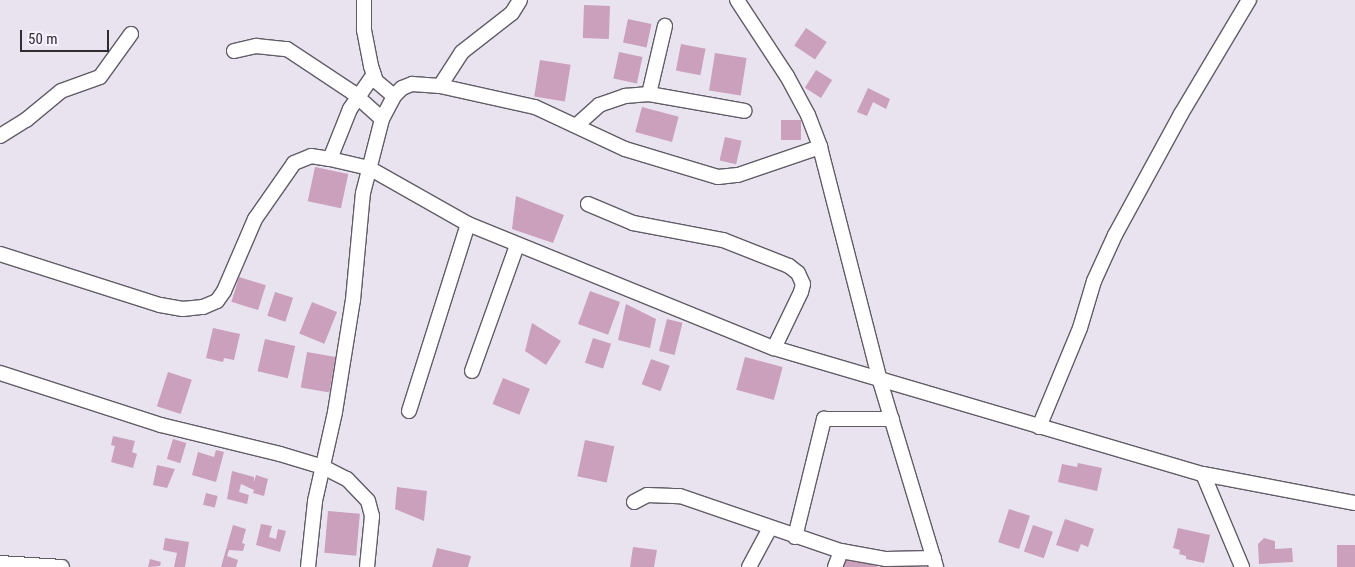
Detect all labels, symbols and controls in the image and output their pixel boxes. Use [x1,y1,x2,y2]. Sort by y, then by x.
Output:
scale bar [22,20,111,52]
text: 50 m [28,30,58,48]

